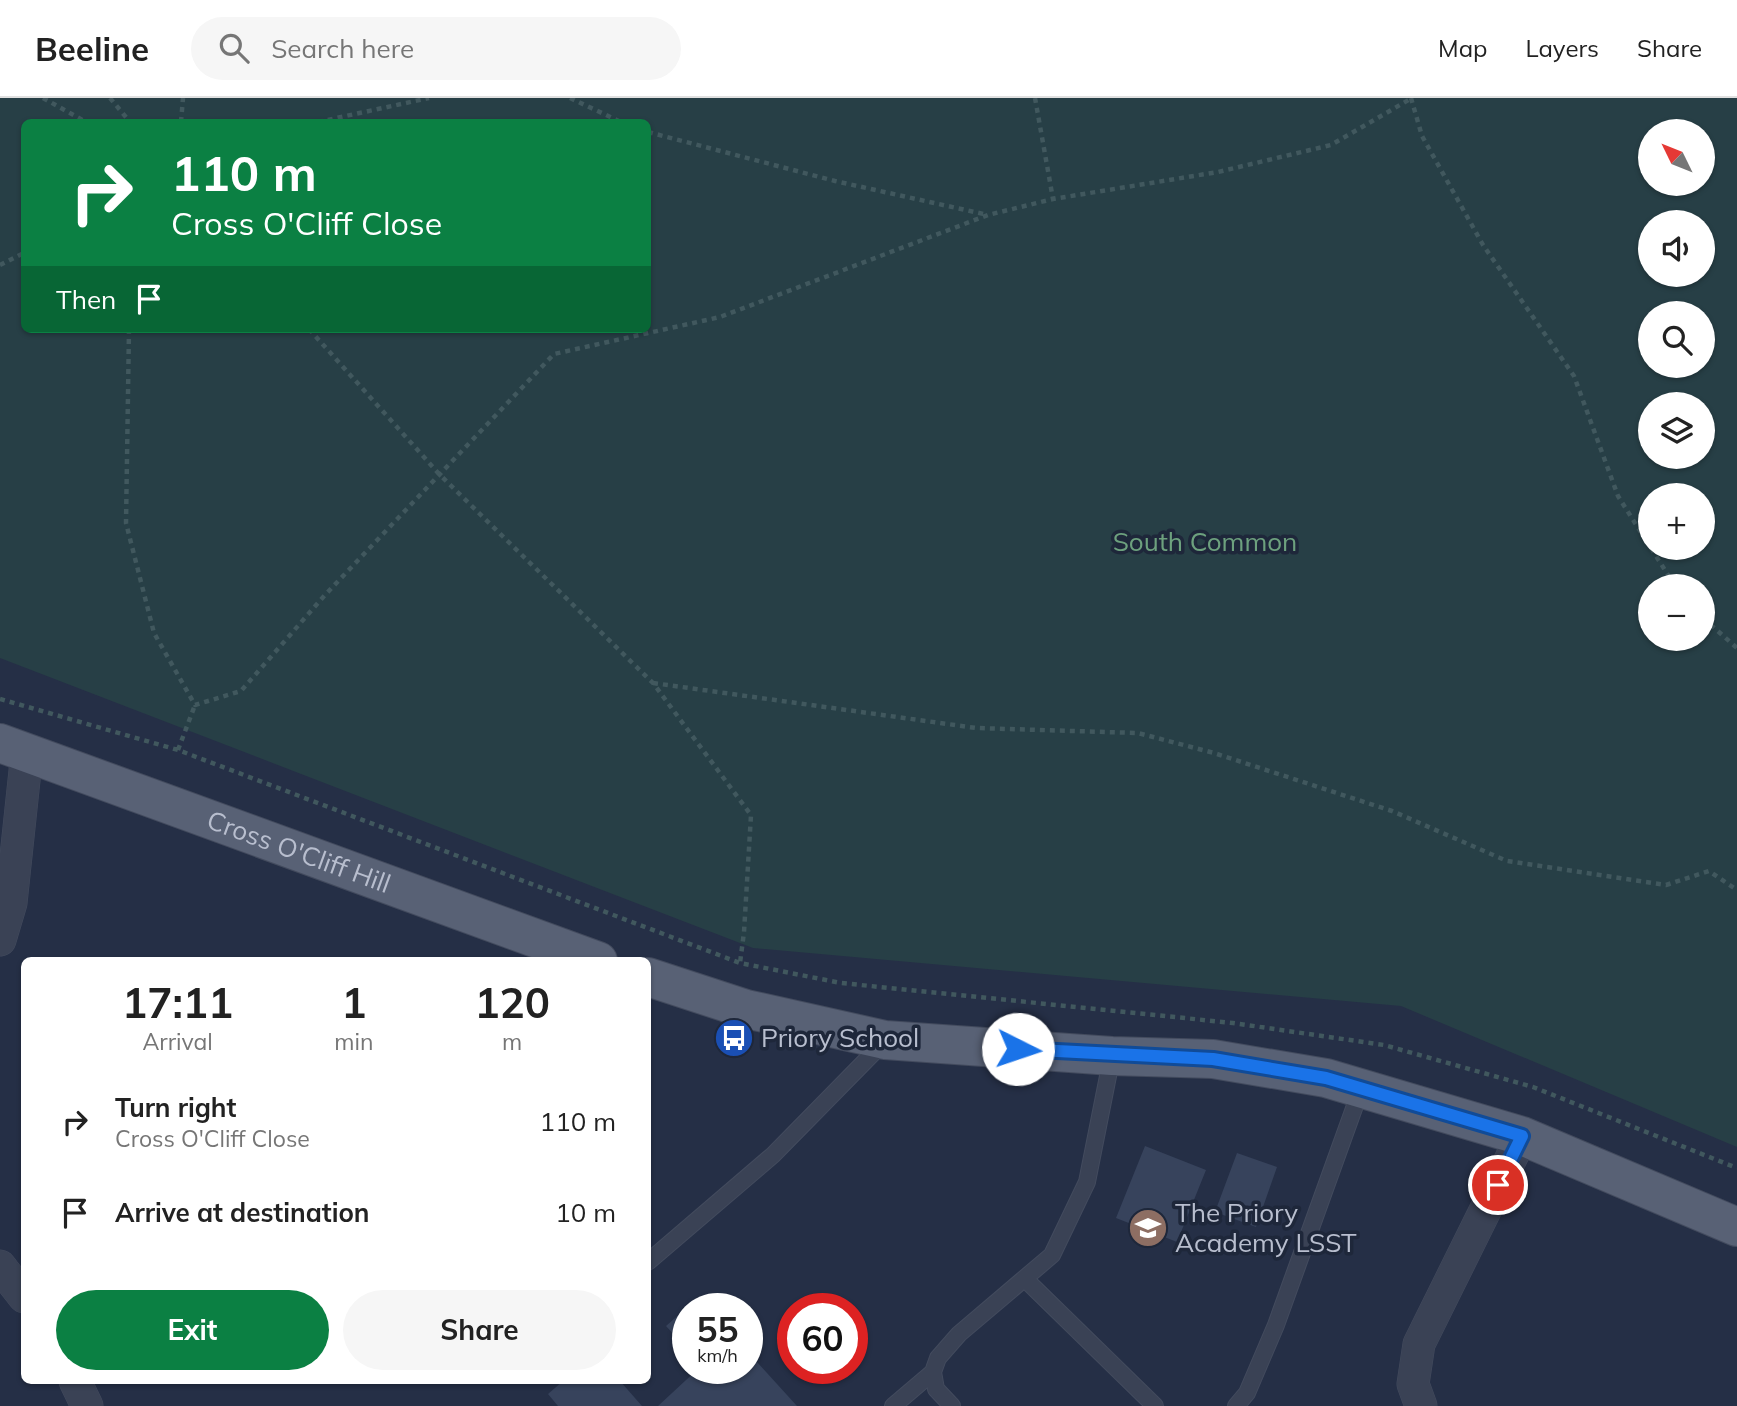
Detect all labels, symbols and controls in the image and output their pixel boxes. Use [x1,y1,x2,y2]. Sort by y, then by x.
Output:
search box [191,17,681,80]
text: Beeline [35,28,149,69]
icon: search [215,29,253,67]
text: Search here [271,32,414,65]
text: Map [1438,33,1487,63]
text: Layers [1525,33,1599,63]
text: Share [1637,33,1702,63]
north arrow [1638,119,1715,196]
map controls [1638,119,1715,651]
text: 110 m [171,142,317,203]
icon: right [56,147,147,238]
text: Cross O'Cliff Close [171,203,442,243]
button: sound [1638,210,1715,287]
icon: arrive [130,280,168,318]
text: Then [56,283,116,316]
button: search [1638,301,1715,378]
button: layers [1638,392,1715,469]
button: + [1638,483,1715,560]
park label: South Common [1113,525,1297,558]
button: − [1638,574,1715,651]
street label: Cross O'Cliff Hill [203,803,395,900]
text: 17:11 [122,976,233,1029]
text: 1 [341,976,366,1029]
text: 120 [474,976,550,1029]
position arrow [981,1012,1055,1086]
bus stop icon: Priory School [713,1017,755,1059]
place label: Priory School [761,1021,919,1054]
text: Arrival [142,1027,213,1056]
text: min [334,1027,373,1056]
text: m [502,1027,522,1056]
text: Turn right [115,1091,236,1124]
icon: right [56,1103,94,1141]
text: 110 m [540,1105,616,1138]
text: Cross O'Cliff Close [115,1124,310,1153]
pin [1468,1155,1528,1215]
icon: arrive [1479,1166,1517,1204]
icon: arrive [56,1194,94,1232]
text: Arrive at destination [115,1196,370,1229]
text: 10 m [555,1196,616,1229]
place label: The Priory Academy LSST [1175,1196,1357,1259]
school or university icon: The Priory Academy LSST [1127,1207,1169,1249]
button: Exit [56,1290,329,1370]
button: Share [343,1290,616,1370]
speed limit sign: 60 [777,1293,868,1384]
text: 55 [696,1307,739,1351]
text: km/h [697,1344,738,1367]

